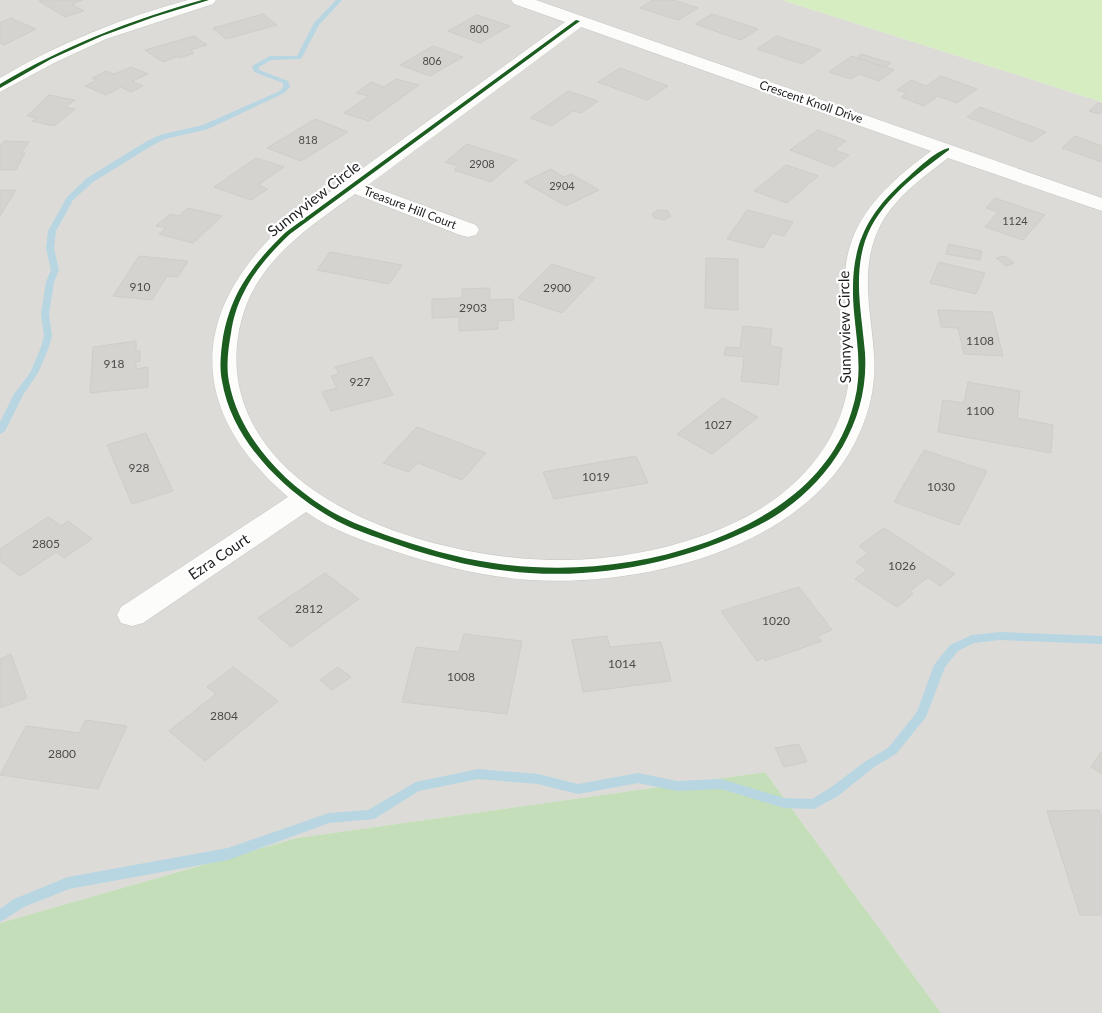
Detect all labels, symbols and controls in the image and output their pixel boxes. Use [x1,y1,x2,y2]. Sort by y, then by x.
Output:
house number: 800 [469,22,489,35]
house number: 806 [422,54,442,67]
street label: Crescent Knoll Drive [757,77,865,126]
house number: 818 [298,133,318,146]
street label: Sunnyview Circle [264,156,363,240]
house number: 2908 [469,157,495,170]
house number: 2904 [549,179,575,192]
street label: Treasure Hill Court [362,183,459,232]
house number: 1124 [1002,214,1028,227]
street label: Sunnyview Circle [834,271,854,383]
house number: 910 [130,279,150,294]
house number: 2900 [543,280,571,295]
house number: 2903 [459,300,487,315]
house number: 1108 [966,333,994,348]
house number: 918 [104,356,124,371]
house number: 927 [350,374,370,389]
house number: 1100 [966,403,994,418]
house number: 1027 [704,417,732,432]
house number: 928 [129,460,149,475]
house number: 1019 [582,469,610,484]
house number: 1030 [927,479,955,494]
street label: Ezra Court [185,529,253,583]
house number: 2805 [32,536,60,551]
house number: 1026 [888,558,916,573]
house number: 2812 [295,601,323,616]
house number: 1020 [762,613,790,628]
house number: 1014 [608,656,636,671]
house number: 1008 [447,669,475,684]
house number: 2804 [210,708,238,723]
house number: 2800 [48,746,76,761]

